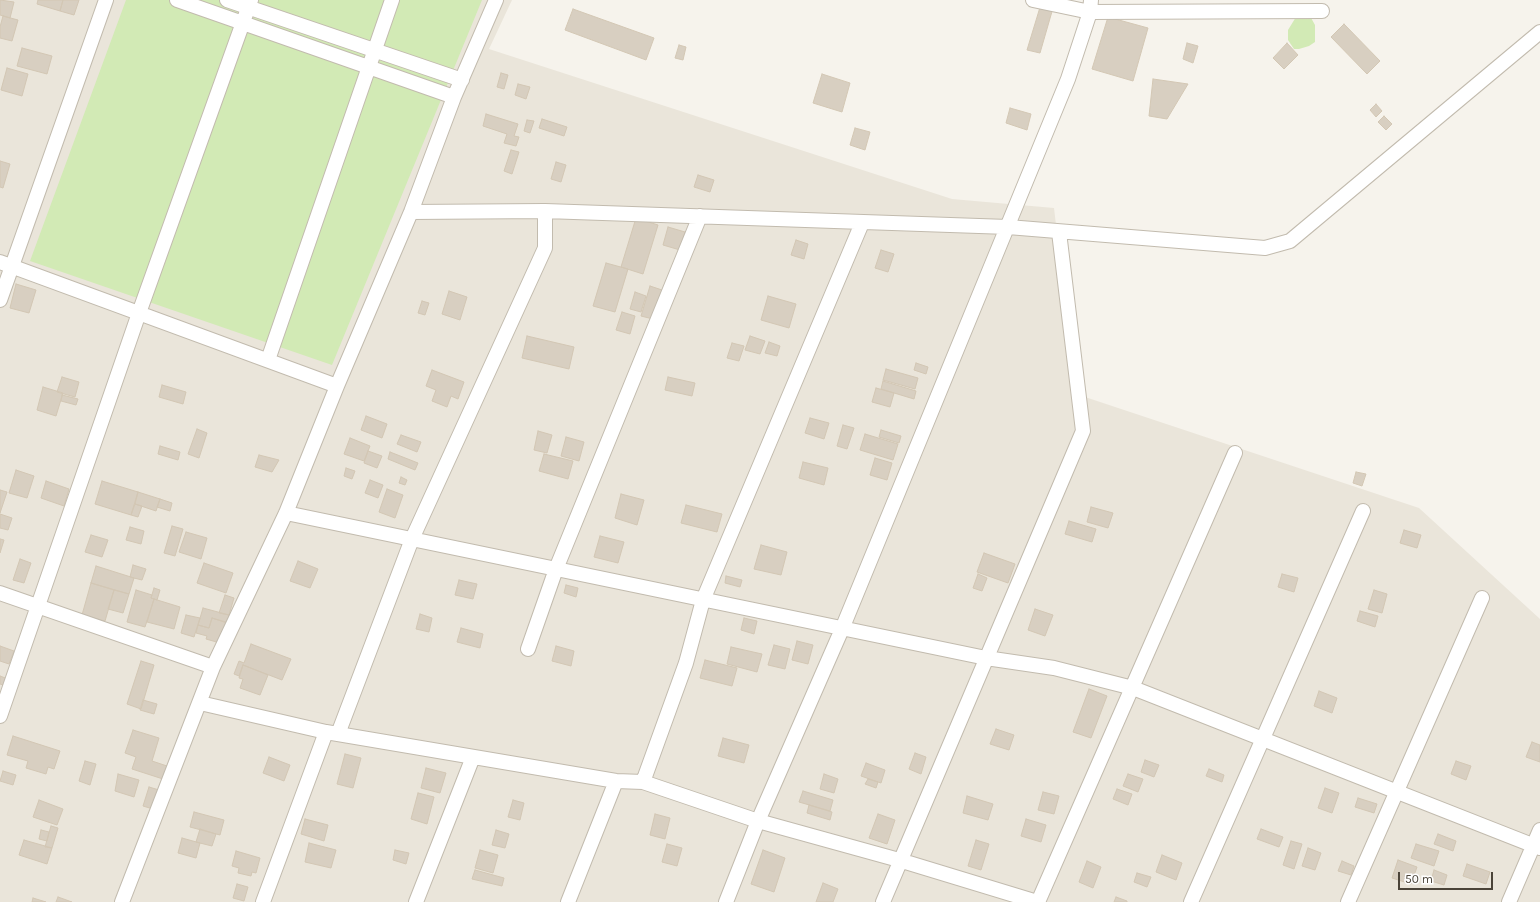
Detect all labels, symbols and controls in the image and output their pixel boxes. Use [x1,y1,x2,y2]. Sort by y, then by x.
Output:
scale bar [1400,864,1495,890]
text: 50 m [1405,872,1433,886]

